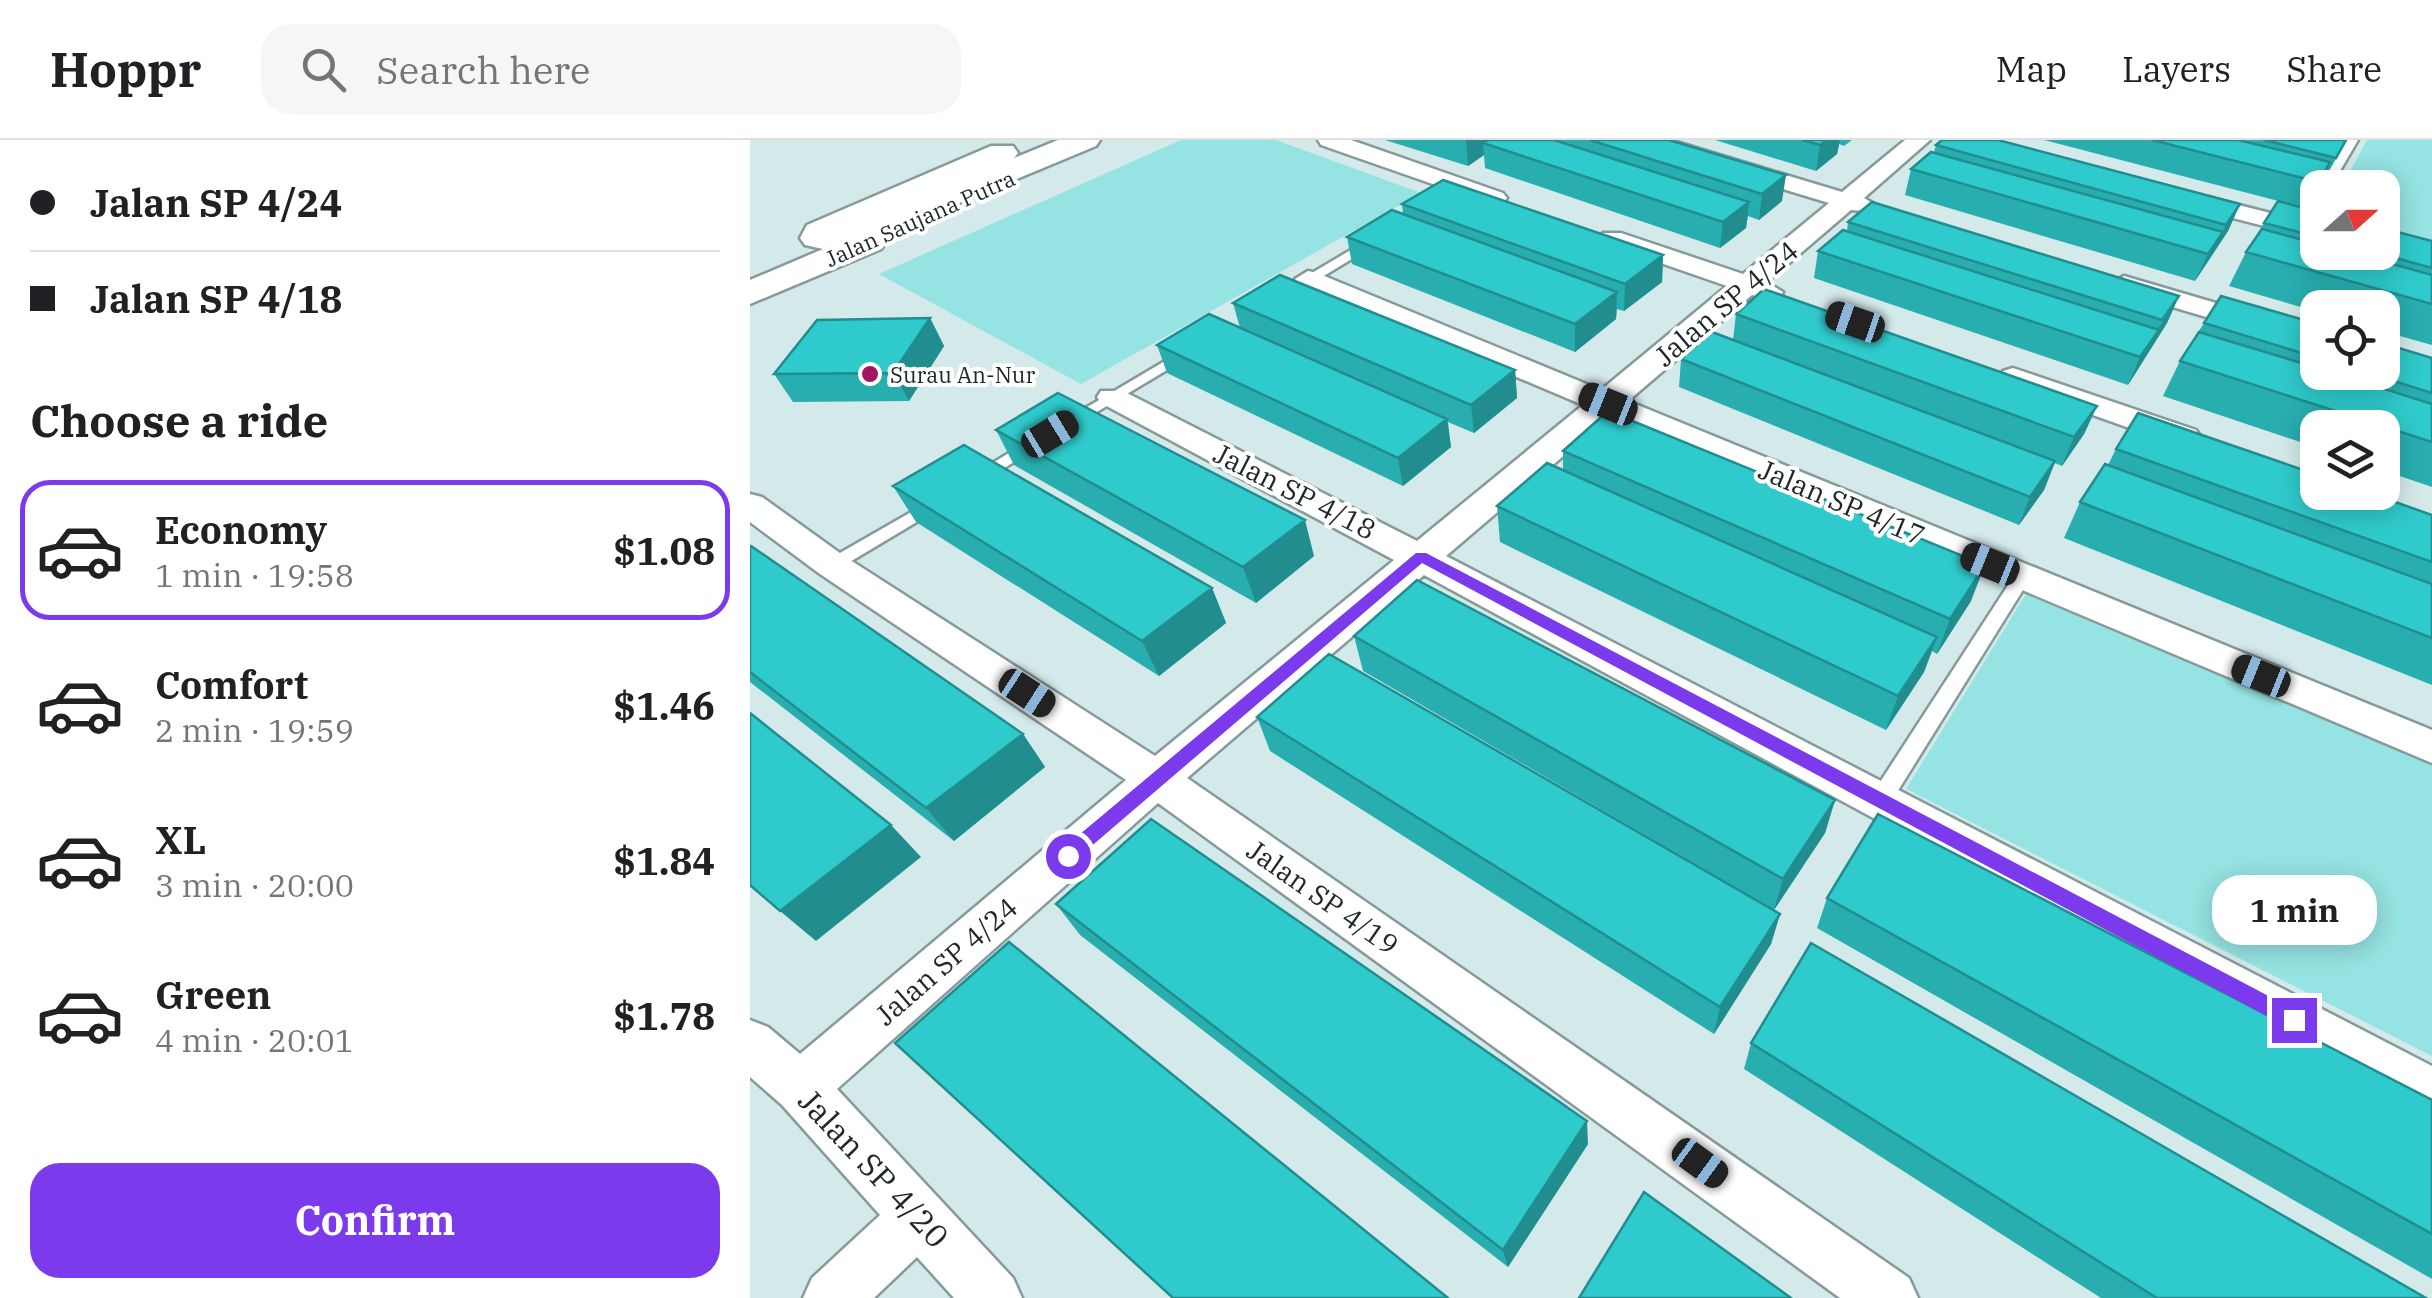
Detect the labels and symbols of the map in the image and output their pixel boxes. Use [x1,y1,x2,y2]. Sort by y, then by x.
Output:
street label: Jalan Saujana Putra [820,163,1020,273]
north arrow [2300,170,2400,270]
street label: Jalan SP 4/24 [1646,232,1806,374]
car [1822,298,1888,346]
place label: Surau An-Nur [890,360,1035,389]
marker: Surau An-Nur [859,363,881,385]
car [1575,379,1641,429]
car [1017,406,1083,462]
street label: Jalan SP 4/18 [1208,434,1382,548]
street label: Jalan SP 4/17 [1753,450,1931,554]
car [1957,539,2023,589]
car [2228,651,2294,701]
car [994,664,1060,722]
street label: Jalan SP 4/19 [1240,831,1406,963]
route start [1046,834,1091,879]
callout: 1 min [2212,875,2376,945]
street label: Jalan SP 4/24 [867,889,1025,1033]
route end [2272,998,2317,1043]
street label: Jalan SP 4/20 [790,1080,958,1256]
car [1667,1133,1733,1193]

